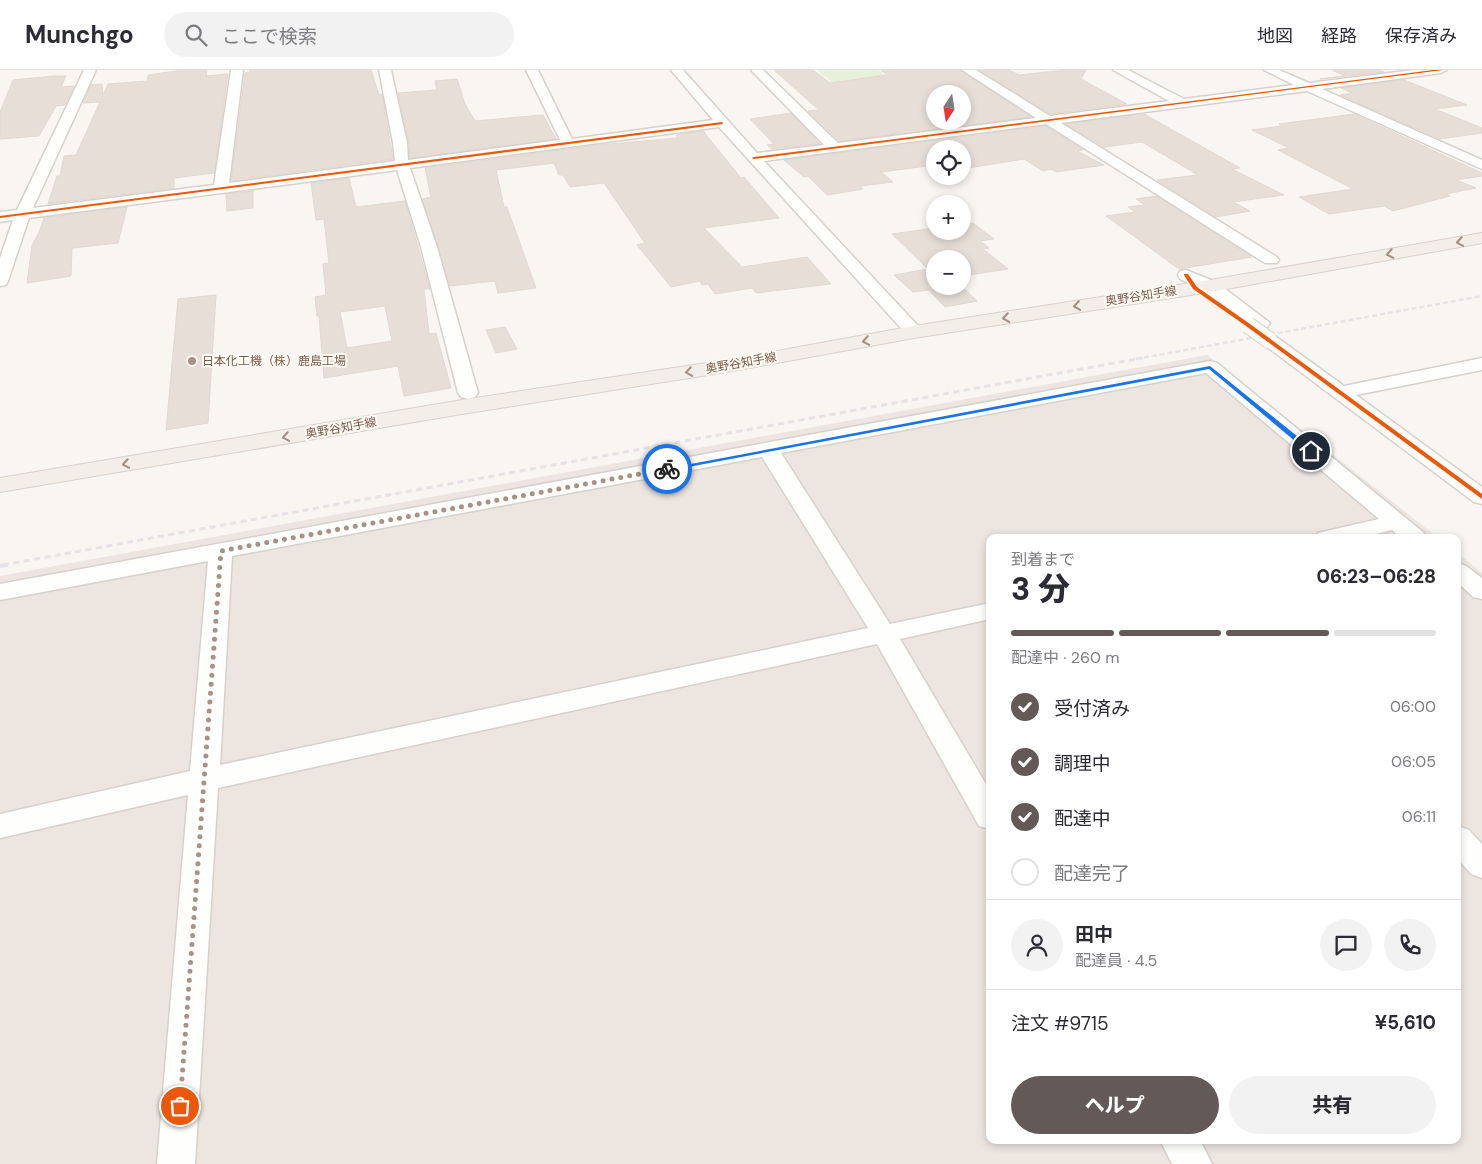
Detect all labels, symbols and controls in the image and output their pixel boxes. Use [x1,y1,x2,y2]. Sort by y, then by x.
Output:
search box [164,12,514,57]
text: Munchgo [25,19,134,50]
icon: search [182,21,210,49]
text: ここで検索 [222,24,317,49]
text: 地図 [1257,24,1293,48]
text: 経路 [1321,24,1357,48]
text: 保存済み [1385,24,1457,48]
north arrow [926,85,971,130]
map controls [926,85,971,295]
button: locate [926,140,971,185]
button: + [926,195,971,240]
one-way arrow [1456,236,1464,246]
one-way arrow [1386,249,1394,259]
button: − [926,250,971,295]
street label: 奥野谷知手線 [1104,282,1178,310]
one-way arrow [1073,301,1082,311]
one-way arrow [1002,312,1010,322]
one-way arrow [862,335,870,345]
street label: 奥野谷知手線 [704,349,778,377]
place label: 日本化工機（株）鹿島工場 [202,353,346,369]
marker: 日本化工機（株）鹿島工場 [186,355,198,367]
one-way arrow [684,366,693,376]
street label: 奥野谷知手線 [304,414,378,442]
pin [1290,430,1332,472]
one-way arrow [282,432,291,442]
icon: home [1297,437,1325,465]
courier [642,444,692,494]
icon: bike [653,455,681,483]
one-way arrow [122,459,131,469]
text: 到着まで [1011,549,1075,570]
text: 06:23–06:28 [1316,564,1436,589]
text: 3 分 [1011,568,1070,610]
text: 配達中 · 260 m [1011,647,1119,668]
icon: check [1011,693,1039,721]
text: 受付済み [1054,696,1130,721]
text: 06:00 [1390,696,1436,717]
icon: check [1011,748,1039,776]
text: 調理中 [1054,751,1111,776]
text: 06:05 [1391,751,1436,772]
icon: check [1011,803,1039,831]
text: 配達中 [1054,806,1111,831]
text: 06:11 [1402,806,1436,827]
text: 配達完了 [1054,861,1130,886]
button: person [1011,919,1063,971]
button: chat [1320,919,1372,971]
button: phone [1384,919,1436,971]
text: 田中 [1075,922,1113,947]
text: 配達員 · 4.5 [1075,950,1157,971]
text: ¥5,610 [1375,1010,1436,1035]
text: 注文 #9715 [1011,1011,1109,1036]
button: ヘルプ [1011,1076,1219,1134]
button: 共有 [1229,1076,1436,1134]
pin [159,1085,201,1127]
icon: bag [166,1092,194,1120]

